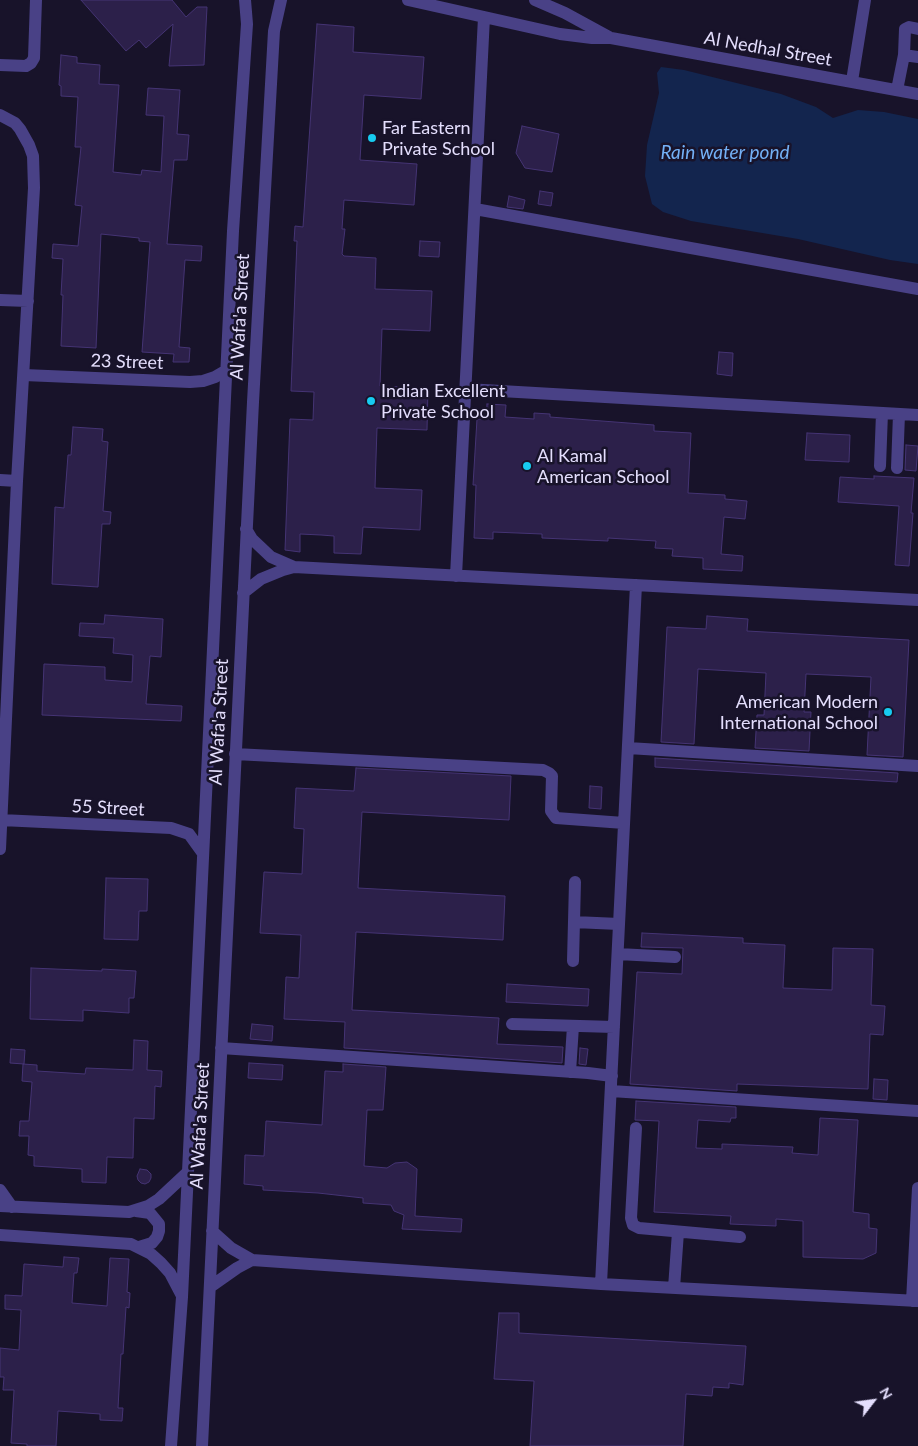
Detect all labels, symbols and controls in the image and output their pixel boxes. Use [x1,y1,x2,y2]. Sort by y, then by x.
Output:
street label: Al Nedhal Street [702,27,834,71]
place label: Far Eastern Private School [382,117,495,160]
marker: Far Eastern Private School [366,132,378,144]
water label: Rain water pond [660,142,790,164]
street label: Al Wafa'a Street [226,253,254,381]
street label: 23 Street [90,350,164,374]
place label: Indian Excellent Private School [381,380,505,422]
marker: Indian Excellent Private School [365,395,377,407]
place label: Al Kamal American School [537,445,670,488]
marker: Al Kamal American School [521,460,533,472]
street label: Al Wafa'a Street [205,658,233,786]
place label: American Modern International School [720,691,878,734]
marker: American Modern International School [882,706,894,718]
street label: 55 Street [71,795,145,821]
street label: Al Wafa'a Street [186,1062,214,1190]
north arrow [848,1376,898,1426]
text: N [876,1384,896,1402]

